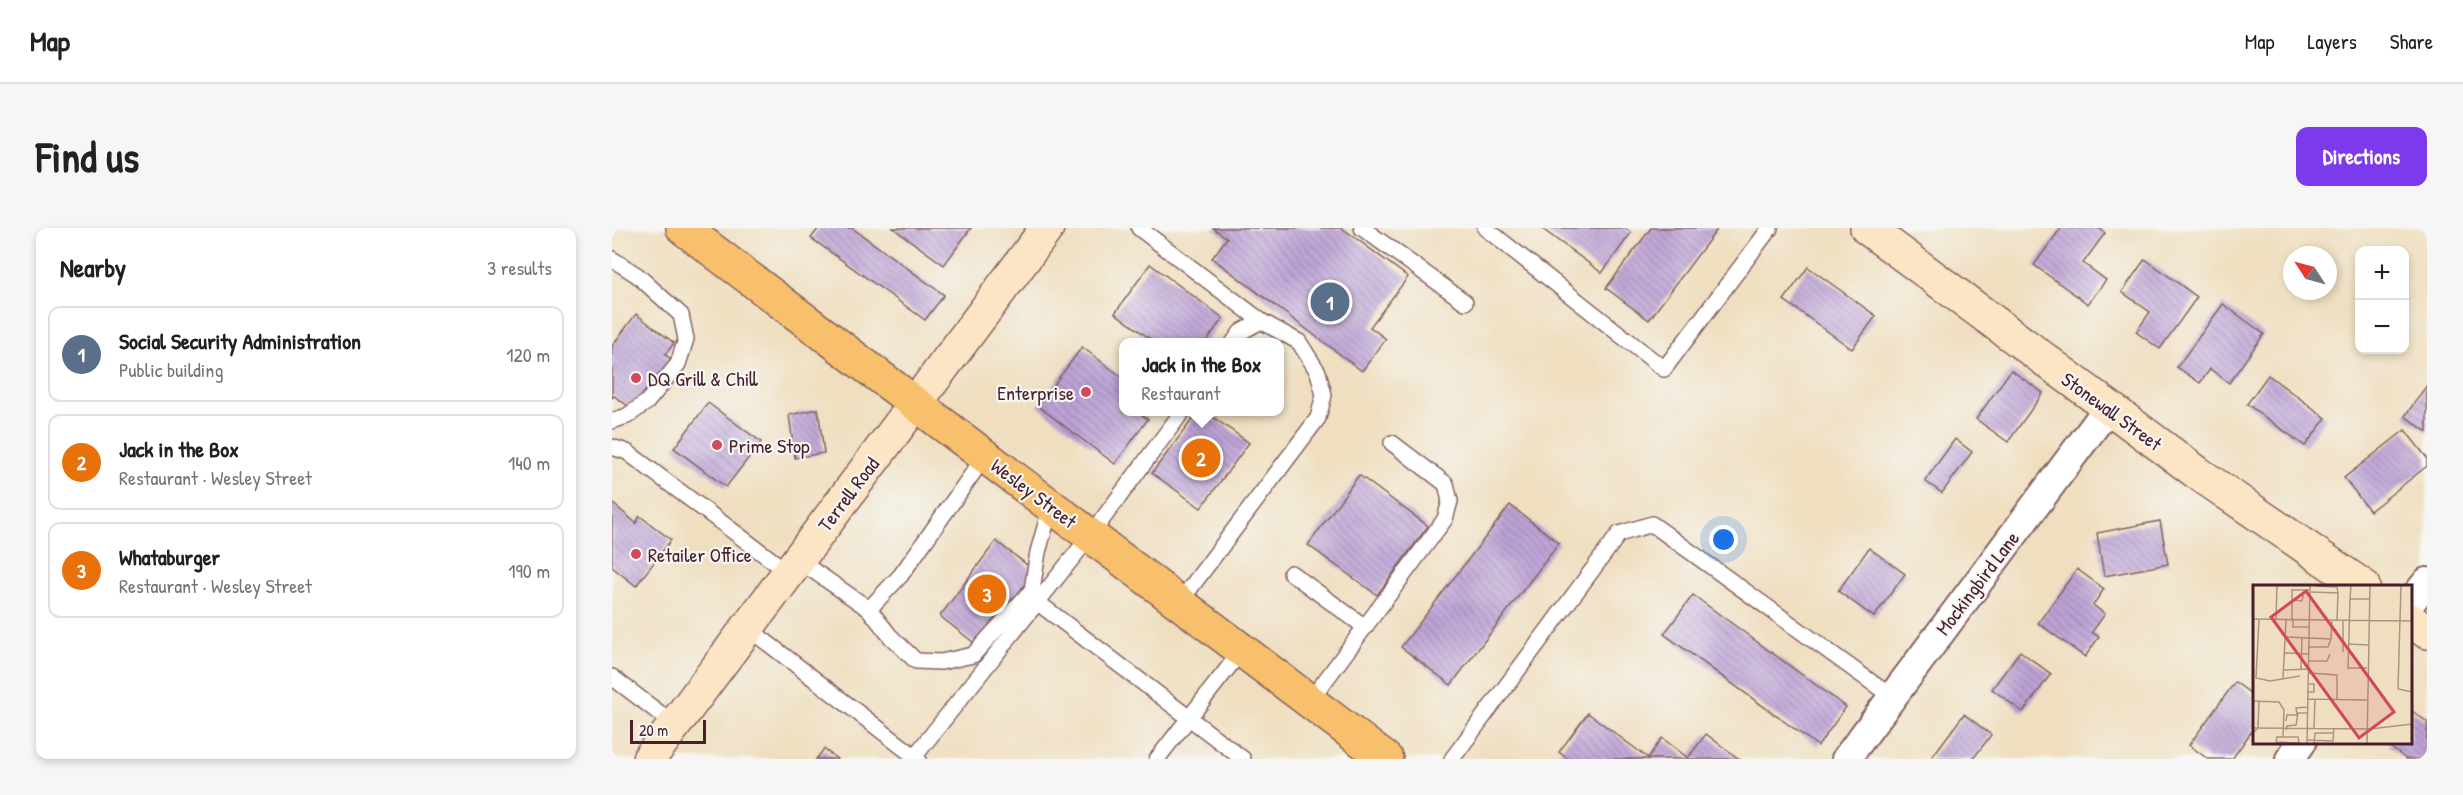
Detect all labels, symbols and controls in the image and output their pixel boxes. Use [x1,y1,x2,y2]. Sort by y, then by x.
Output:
text: Map [30,22,70,60]
text: Map [2245,27,2274,56]
text: Layers [2307,27,2357,56]
text: Share [2390,27,2433,56]
button: Directions [2296,127,2427,186]
text: Find us [36,128,139,185]
north arrow [2283,246,2337,300]
map controls [2355,246,2409,354]
button: + [2355,246,2409,300]
text: Nearby [60,250,126,285]
text: 3 results [487,254,552,281]
pin: 1 [1310,280,1350,325]
button: − [2355,300,2409,354]
text: Social Security Administration [119,326,361,356]
popup [1119,338,1284,416]
text: 1 [78,341,85,368]
text: 120 m [506,341,550,368]
text: Jack in the Box [1142,349,1261,379]
text: Public building [119,356,223,383]
place label: DQ Grill & Chill [648,365,758,392]
street label: Stonewall Street [2056,365,2169,457]
marker: DQ Grill & Chill [629,371,643,385]
place label: Enterprise [997,379,1074,406]
text: Restaurant [1142,379,1220,406]
marker: Enterprise [1079,385,1093,399]
place label: Prime Stop [729,432,810,459]
text: Jack in the Box [119,434,239,464]
pin: 2 [1182,436,1220,480]
marker: Prime Stop [710,438,724,452]
text: 2 [77,449,86,476]
text: 140 m [508,449,550,476]
street label: Terrell Road [811,451,885,537]
street label: Wesley Street [986,452,1083,535]
text: Restaurant · Wesley Street [119,464,312,491]
your location [1709,525,1738,554]
street label: Mockingbird Lane [1929,526,2025,640]
place label: Retailer Office [648,541,752,568]
text: Whataburger [119,542,220,572]
marker: Retailer Office [629,547,643,561]
text: 3 [77,557,86,584]
text: 190 m [508,557,550,584]
text: Restaurant · Wesley Street [119,572,312,599]
pin: 3 [968,572,1006,616]
inset map [2253,585,2412,744]
scale bar [630,717,706,744]
text: 20 m [639,719,668,741]

